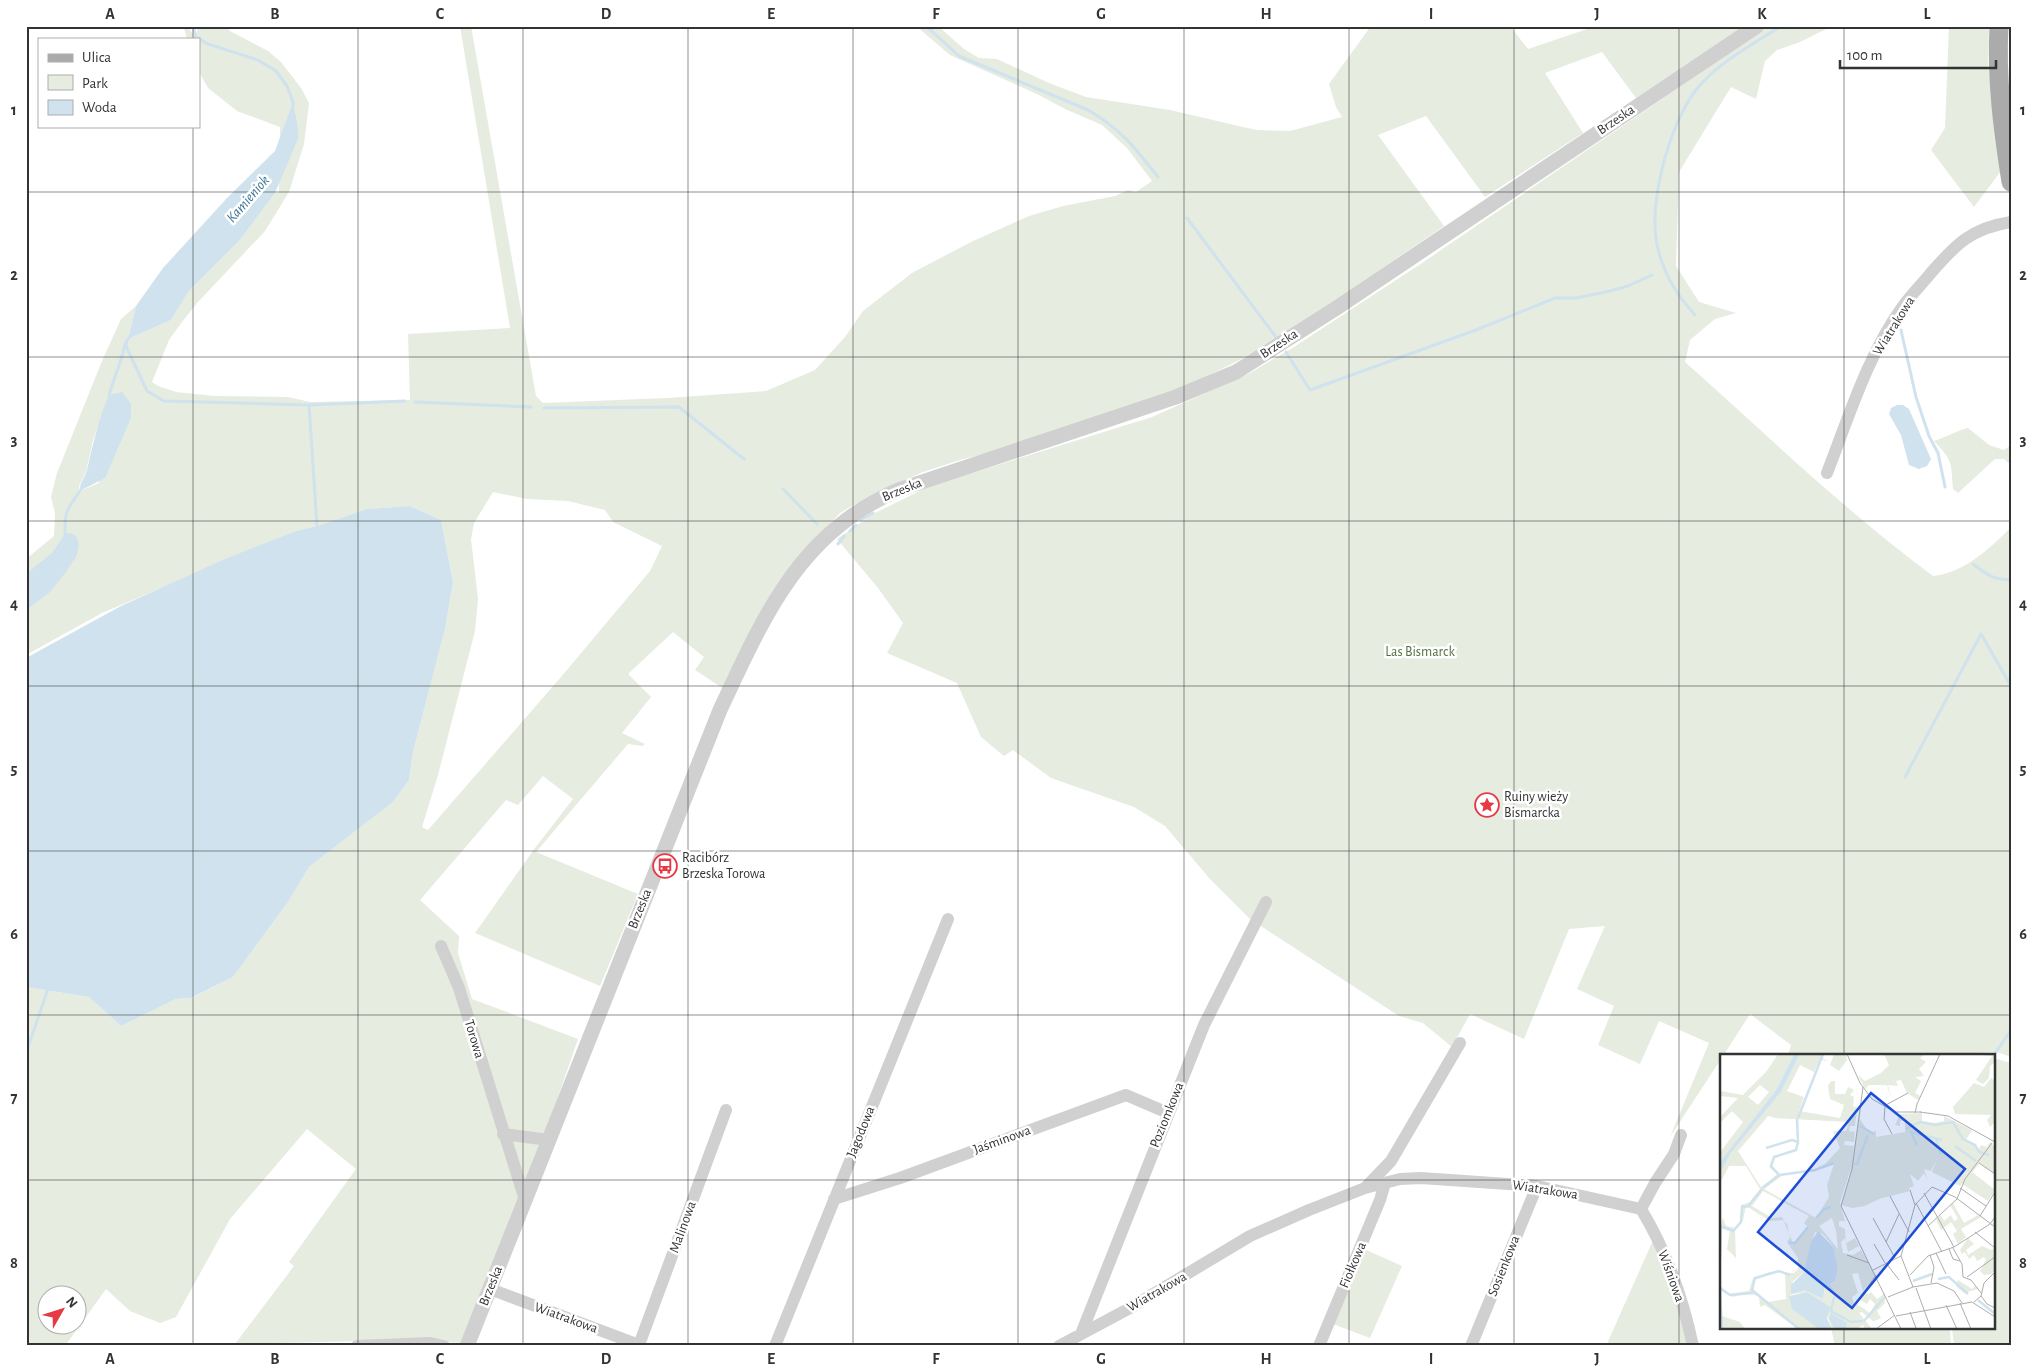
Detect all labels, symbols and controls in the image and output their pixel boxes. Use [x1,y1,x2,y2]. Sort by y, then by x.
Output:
text: A [105,6,115,22]
text: B [270,6,280,22]
text: C [436,6,445,22]
text: D [601,6,612,22]
text: E [767,6,775,22]
text: F [932,6,940,22]
text: G [1096,6,1106,22]
text: H [1260,6,1272,22]
text: I [1429,6,1433,22]
text: J [1594,6,1600,22]
text: K [1757,6,1767,22]
text: L [1924,6,1931,22]
legend [38,38,200,128]
scale bar [1840,38,1996,70]
text: 100 m [1847,48,1882,63]
text: Ulica [82,50,111,65]
text: Park [82,76,108,91]
text: Woda [82,100,117,115]
text: 1 [11,102,17,118]
street label: Brzeska [1595,102,1638,137]
text: 1 [2020,102,2026,118]
water label: Kamieniok [224,172,272,225]
text: 2 [10,267,18,283]
text: 2 [2019,267,2027,283]
street label: Wiatrakowa [1871,294,1918,358]
street label: Brzeska [1258,326,1301,361]
text: 3 [11,432,18,448]
text: 3 [2020,432,2027,448]
street label: Brzeska [880,476,924,504]
text: 4 [10,596,18,612]
text: 4 [2019,596,2027,612]
park label: Las Bismarck [1385,645,1455,659]
text: 5 [11,761,18,777]
text: 5 [2020,761,2027,777]
place label: Ruiny wieży Bismarcka [1504,790,1568,820]
place icon: Ruiny wieży Bismarcka [1474,792,1500,818]
place label: Racibórz Brzeska Torowa [682,851,766,881]
bus stop icon: Racibórz Brzeska Torowa [652,853,678,879]
street label: Brzeska [626,887,654,931]
text: 6 [10,926,18,942]
text: 6 [2019,926,2027,942]
street label: Torowa [462,1018,487,1060]
inset map [1720,1054,1994,1330]
street label: Poziomkowa [1148,1080,1187,1150]
text: 7 [11,1090,18,1106]
text: 7 [2020,1090,2027,1106]
street label: Jagodowa [844,1104,878,1160]
street label: Jaśminowa [971,1123,1033,1157]
street label: Wiatrakowa [1511,1178,1579,1202]
street label: Malinowa [667,1199,699,1255]
street label: Sosienkowa [1486,1233,1523,1298]
street label: Fiołkowa [1337,1239,1369,1290]
street label: Wiśniowa [1655,1248,1687,1304]
text: 8 [10,1255,18,1271]
text: 8 [2019,1255,2027,1271]
street label: Brzeska [477,1264,505,1308]
street label: Wiatrakowa [1125,1269,1190,1315]
north arrow [38,1284,88,1334]
text: N [63,1294,80,1311]
street label: Wiatrakowa [533,1300,600,1336]
text: A [105,1351,115,1367]
text: B [270,1351,280,1367]
text: C [436,1351,445,1367]
text: D [601,1351,612,1367]
text: E [767,1351,775,1367]
text: F [932,1351,940,1367]
text: G [1096,1351,1106,1367]
text: H [1260,1351,1272,1367]
text: I [1429,1351,1433,1367]
text: J [1594,1351,1600,1367]
text: K [1757,1351,1767,1367]
text: L [1924,1351,1931,1367]

